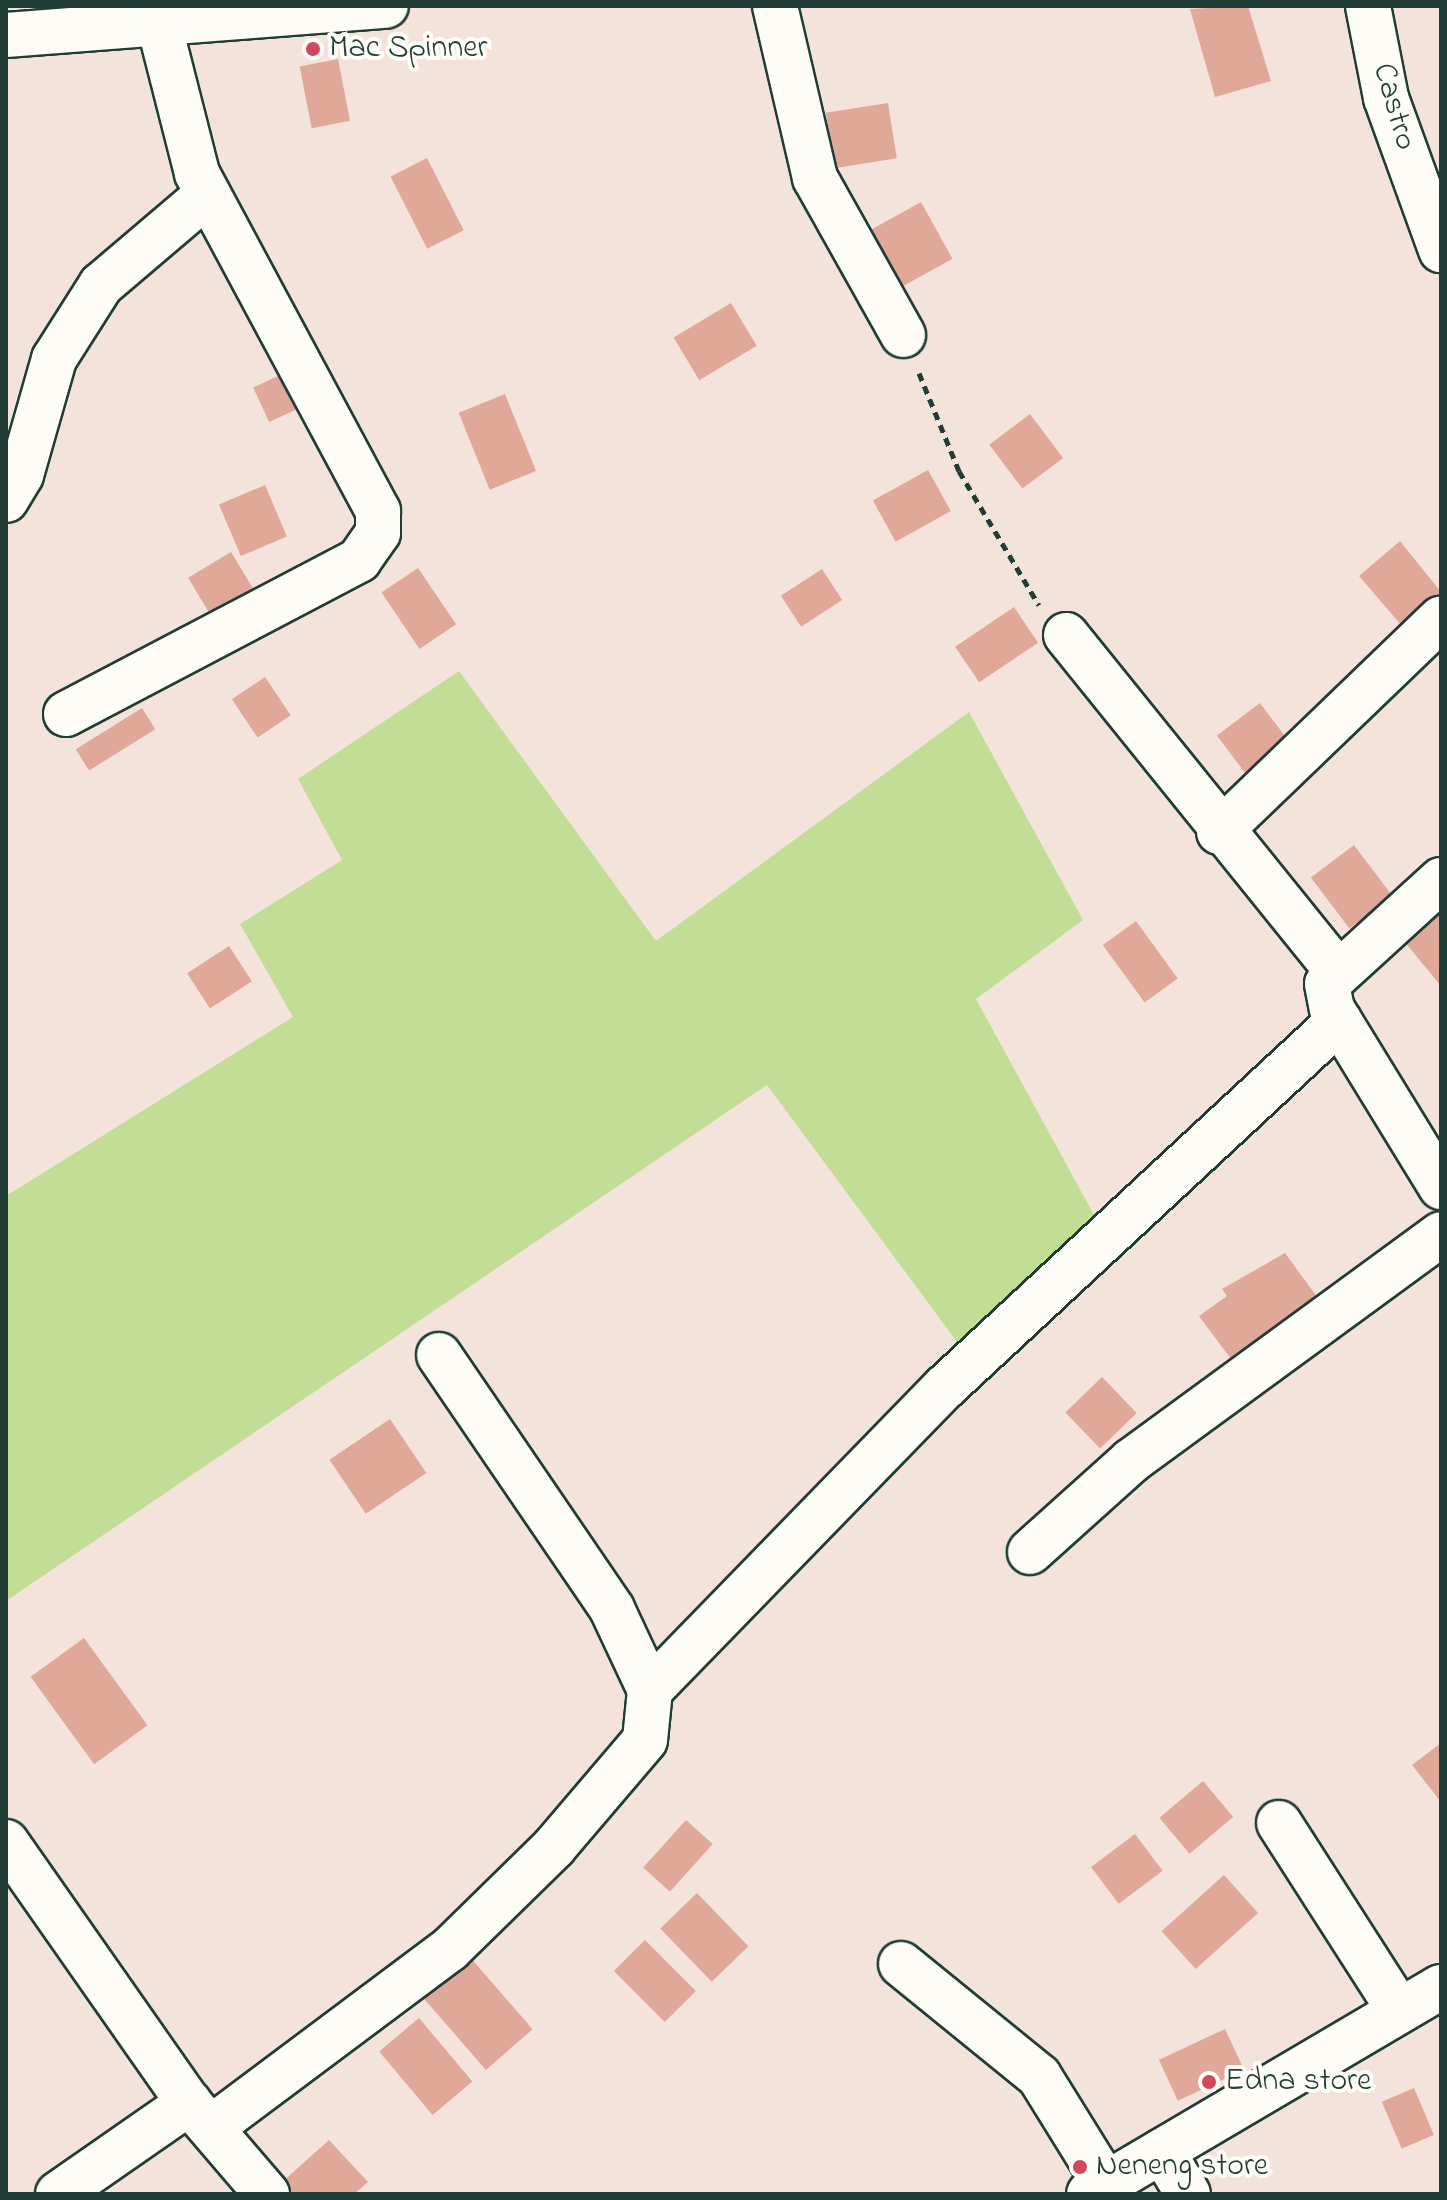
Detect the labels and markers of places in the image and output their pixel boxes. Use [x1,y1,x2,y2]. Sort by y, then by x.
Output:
place label: Mac Spinner [329,30,487,68]
marker: Mac Spinner [304,40,322,58]
place label: Edna store [1225,2063,1371,2101]
marker: Edna store [1200,2073,1218,2091]
place label: Neneng store [1096,2148,1268,2186]
marker: Neneng store [1071,2158,1089,2176]

